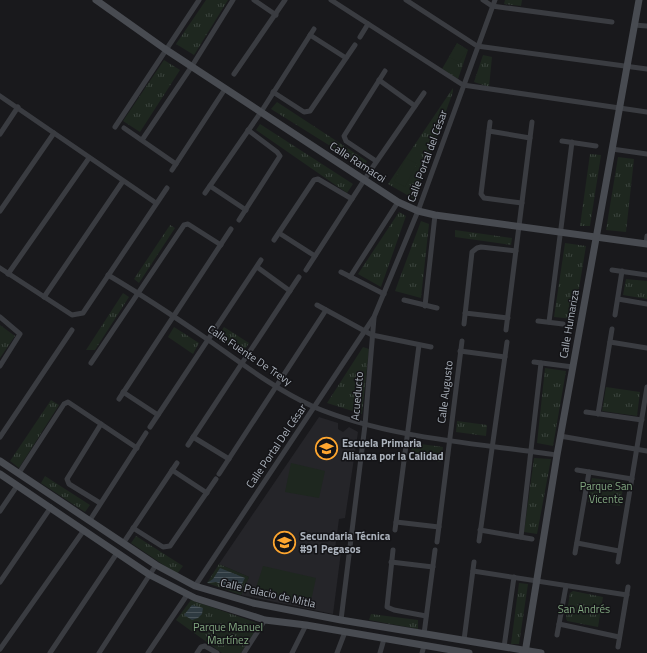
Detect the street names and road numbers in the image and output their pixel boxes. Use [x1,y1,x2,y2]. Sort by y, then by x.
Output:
street label: Calle Portal del César [403,107,451,204]
street label: Calle Ramacoi [327,138,389,186]
street label: Calle Humariza [555,288,583,359]
street label: Calle Fuente De Trevy [205,321,296,390]
street label: Calle Augusto [433,359,457,424]
street label: Acueducto [347,371,367,421]
street label: Calle Portal Del César [242,401,310,491]
street label: Calle Palacio de Mitla [219,574,318,612]

